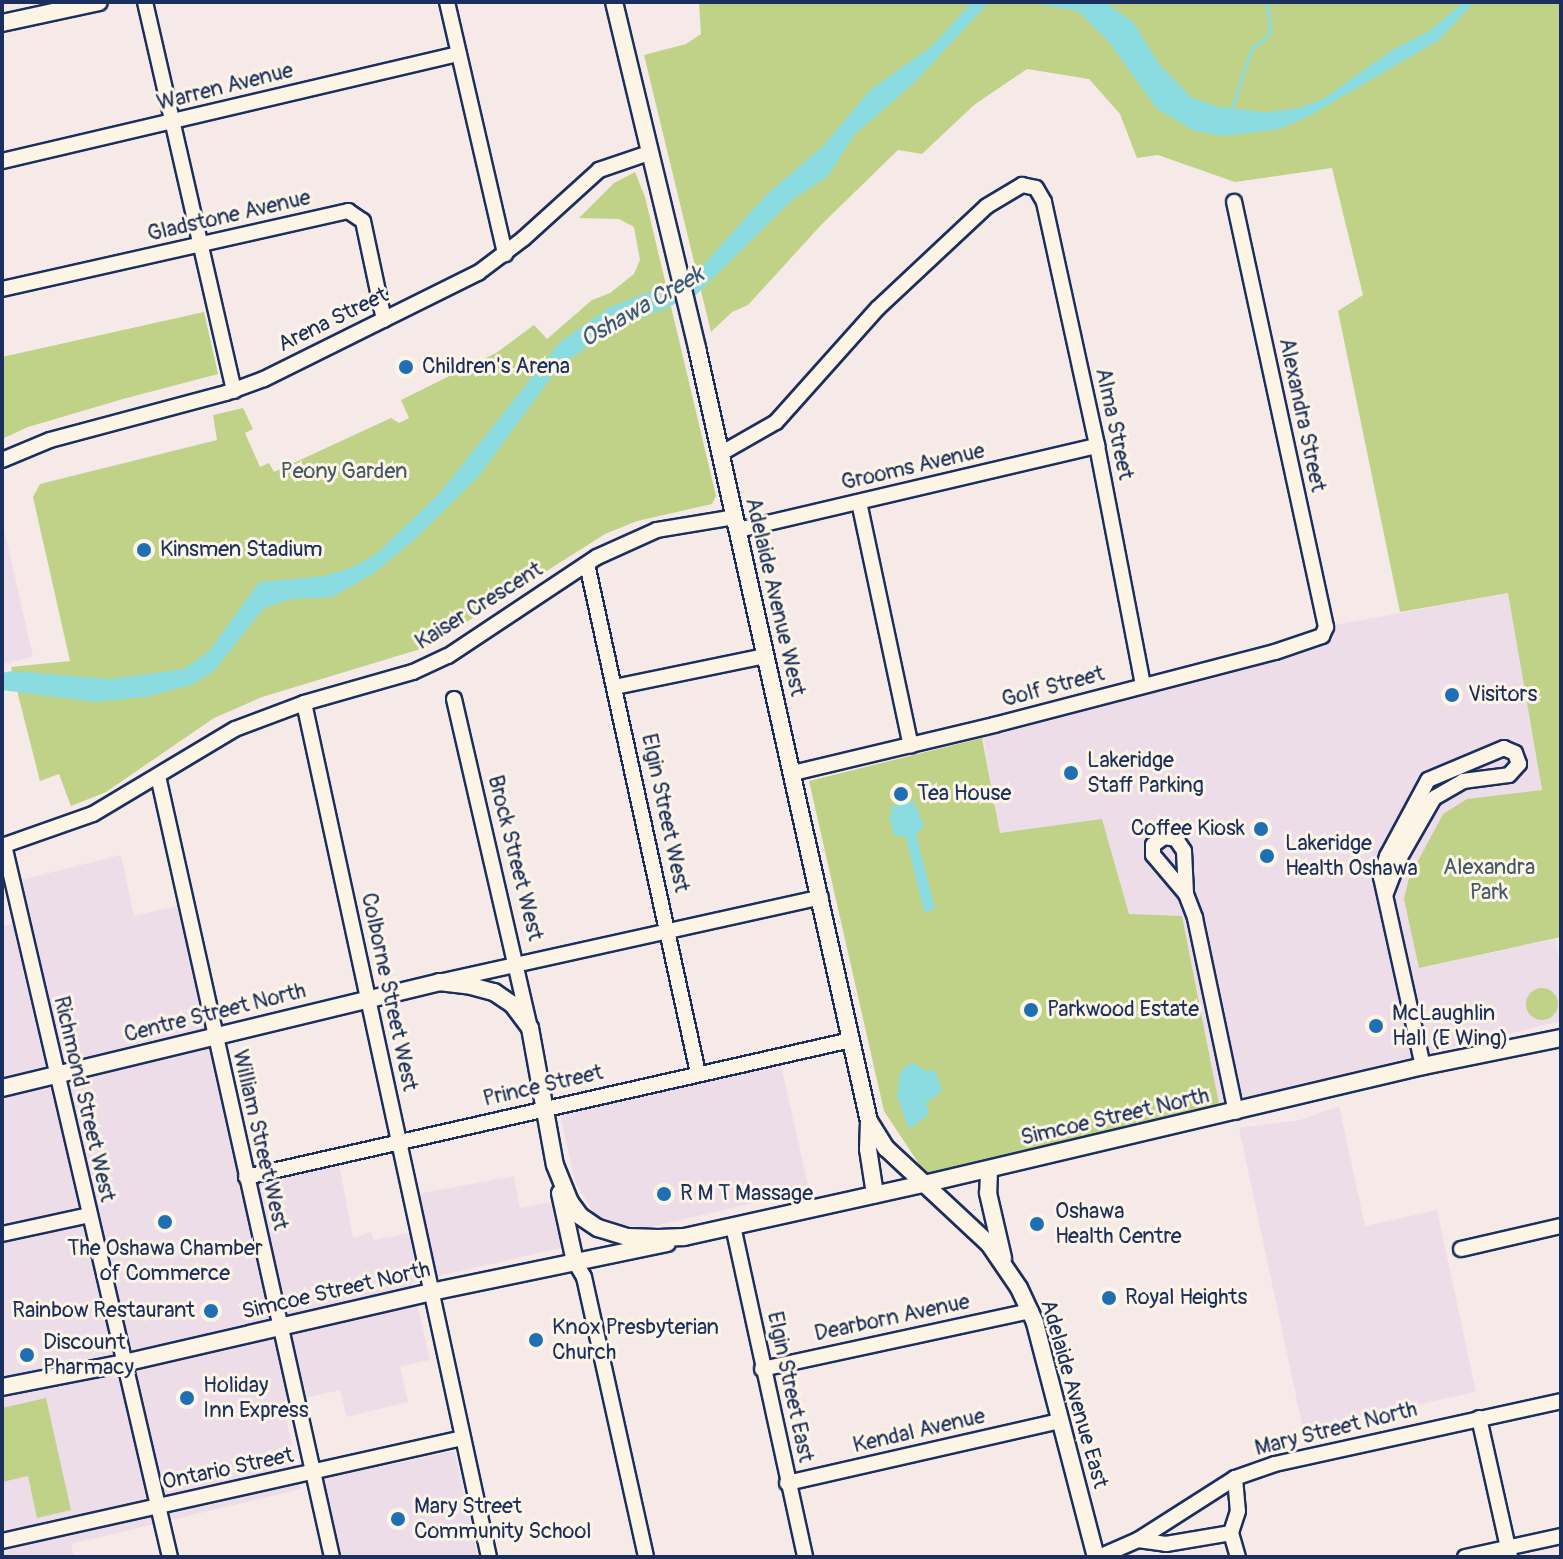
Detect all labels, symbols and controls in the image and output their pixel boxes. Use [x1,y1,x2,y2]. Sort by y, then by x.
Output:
street label: Warren Avenue [154,57,296,117]
street label: Gladstone Avenue [145,184,313,248]
water label: Oshawa Creek [575,260,709,354]
street label: Arena Street [274,282,392,358]
street label: Alexandra Street [1273,336,1331,494]
place label: Children's Arena [422,354,570,380]
marker: Children's Arena [397,358,415,376]
street label: Alma Street [1089,366,1139,482]
street label: Grooms Avenue [839,438,987,496]
park label: Peony Garden [281,459,407,485]
street label: Adelaide Avenue West [739,495,811,699]
place label: Kinsmen Stadium [160,537,323,563]
marker: Kinsmen Stadium [135,541,153,559]
street label: Kaiser Crescent [410,556,548,656]
street label: Golf Street [999,661,1107,713]
place label: Visitors [1468,682,1537,708]
marker: Visitors [1443,686,1461,704]
street label: Elgin Street West [635,731,695,895]
place label: Lakeridge Staff Parking [1087,747,1204,798]
marker: Lakeridge Staff Parking [1062,764,1080,782]
street label: Brock Street West [482,773,548,943]
place label: Tea House [917,781,1011,807]
marker: Tea House [892,785,910,803]
place label: Coffee Kiosk [1131,816,1245,842]
marker: Coffee Kiosk [1252,820,1270,838]
place label: Lakeridge Health Oshawa [1285,830,1418,882]
marker: Lakeridge Health Oshawa [1256,845,1278,867]
park label: Alexandra Park [1443,854,1535,906]
street label: Colborne Street West [355,890,423,1094]
street label: Centre Street North [121,978,309,1048]
street label: Richmond Street West [48,994,120,1204]
place label: Parkwood Estate [1047,997,1199,1023]
place label: McLaughlin Hall (E Wing) [1392,1000,1508,1052]
marker: Parkwood Estate [1022,1001,1040,1019]
marker: McLaughlin Hall (E Wing) [1367,1017,1385,1035]
street label: William Street West [226,1047,294,1233]
street label: Prince Street [481,1059,605,1113]
street label: Simcoe Street North [1018,1082,1212,1152]
place label: R M T Massage [680,1181,813,1207]
marker: R M T Massage [655,1185,673,1203]
place label: Oshawa Health Centre [1055,1198,1182,1250]
marker: The Oshawa Chamber of Commerce [156,1213,174,1231]
marker: Oshawa Health Centre [1026,1213,1048,1235]
place label: The Oshawa Chamber of Commerce [67,1235,263,1286]
street label: Simcoe Street North [239,1256,433,1326]
place label: Royal Heights [1125,1285,1247,1311]
street label: Dearborn Avenue [812,1289,972,1347]
marker: Royal Heights [1100,1289,1118,1307]
street label: Adelaide Avenue East [1034,1297,1114,1491]
place label: Rainbow Restaurant [12,1298,195,1324]
marker: Rainbow Restaurant [202,1302,220,1320]
street label: Elgin Street East [761,1309,819,1465]
place label: Knox Presbyterian Church [552,1314,719,1366]
place label: Discount Pharmacy [43,1329,134,1380]
marker: Knox Presbyterian Church [527,1331,545,1349]
marker: Discount Pharmacy [18,1346,36,1364]
place label: Holiday Inn Express [203,1372,309,1424]
marker: Holiday Inn Express [178,1389,196,1407]
street label: Mary Street North [1252,1396,1420,1462]
street label: Kendal Avenue [850,1403,988,1459]
street label: Ontario Street [160,1442,296,1496]
place label: Mary Street Community School [414,1493,591,1544]
marker: Mary Street Community School [389,1510,407,1528]

